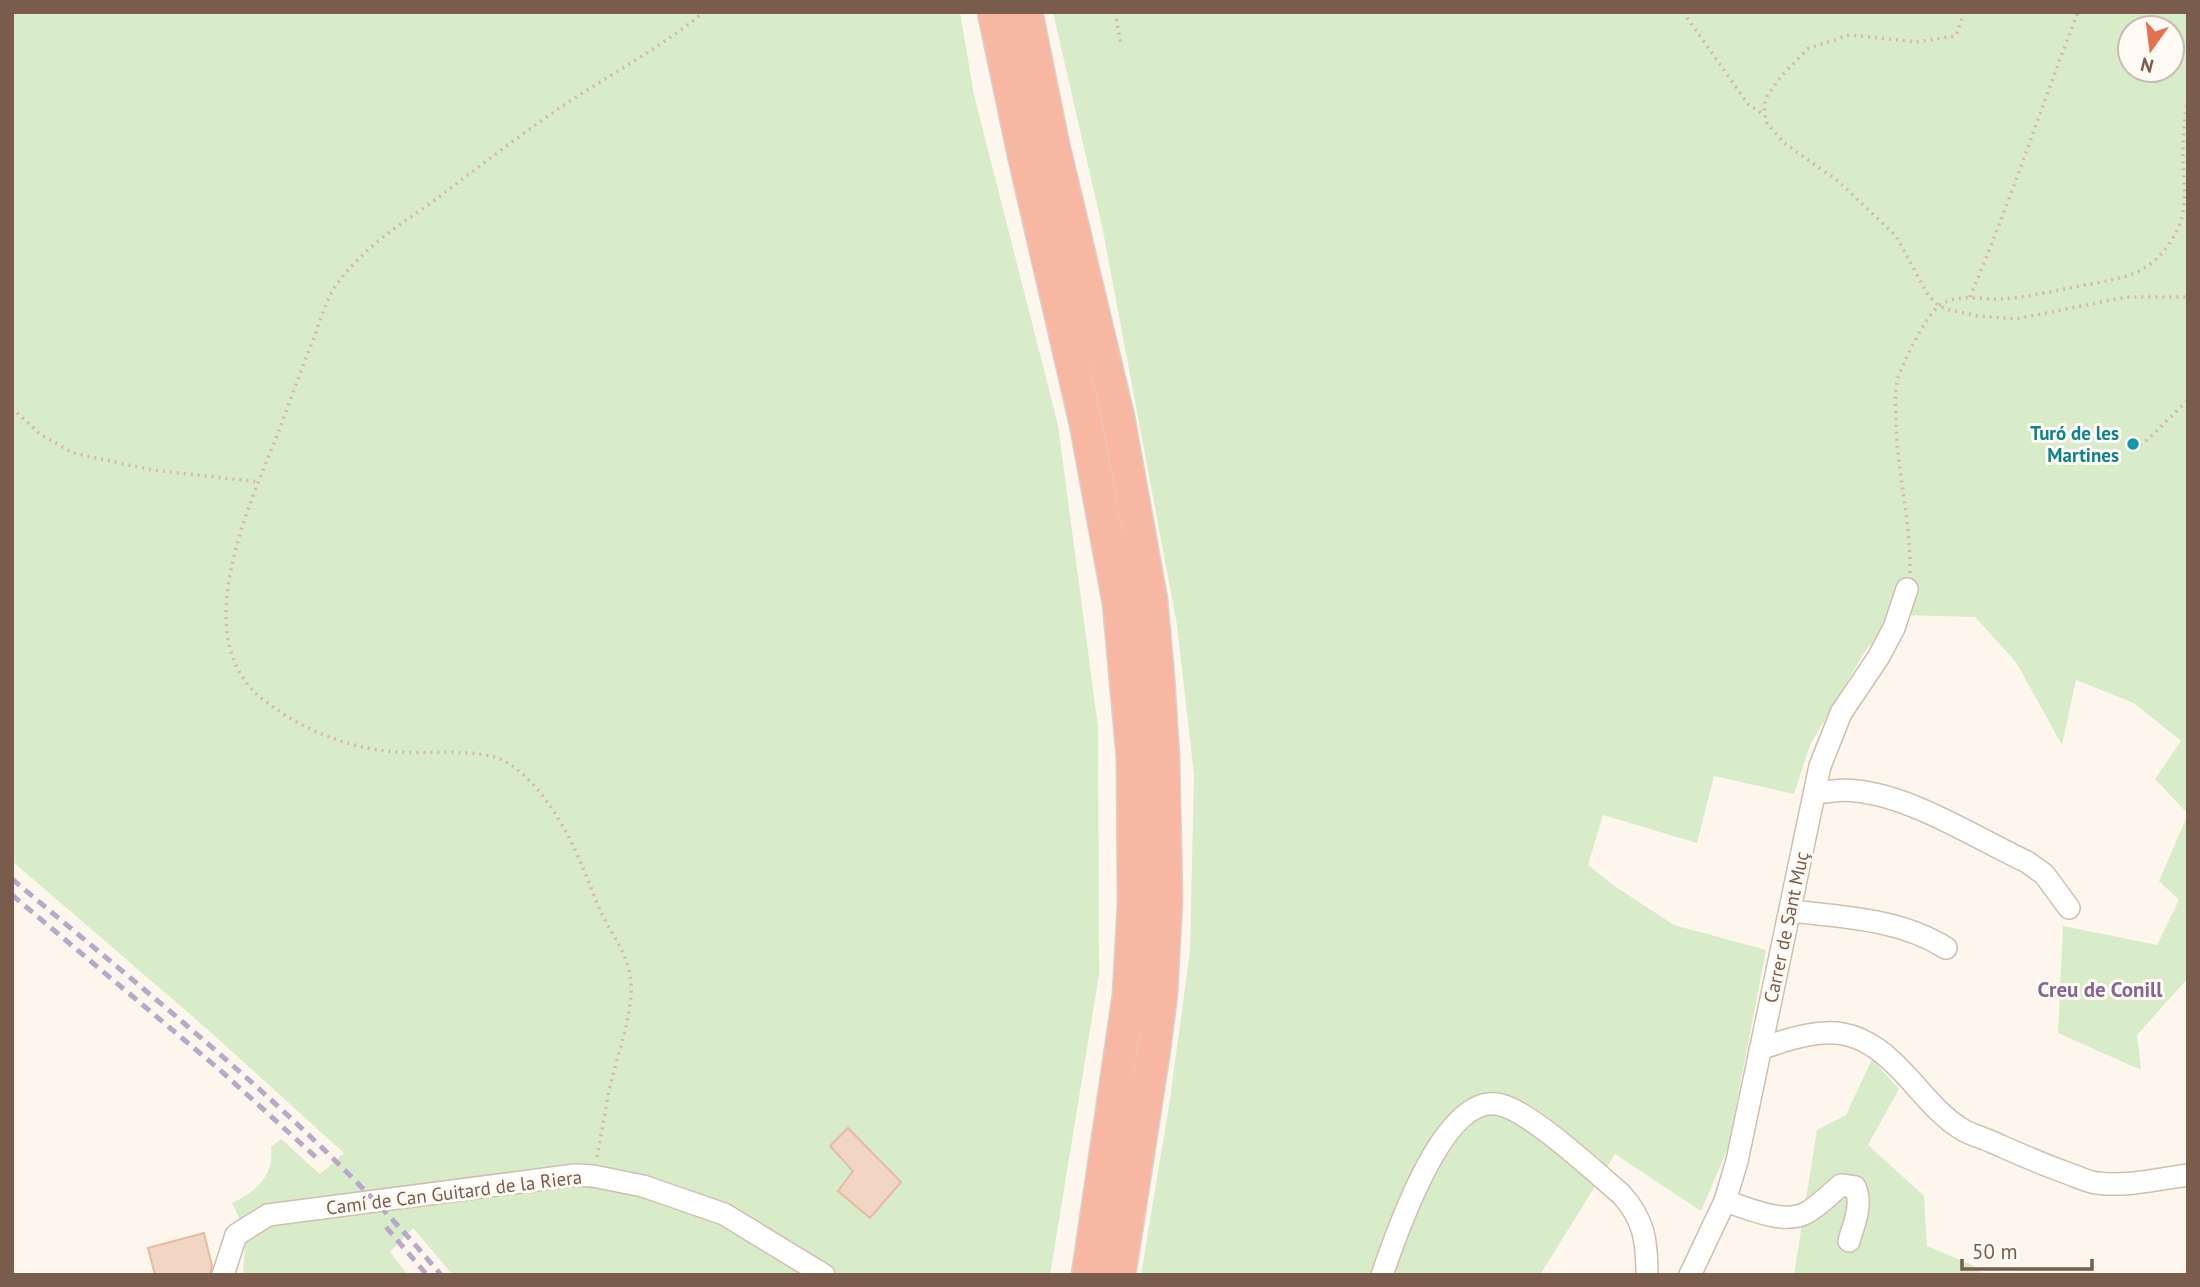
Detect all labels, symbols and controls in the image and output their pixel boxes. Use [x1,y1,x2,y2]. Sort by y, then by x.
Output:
north arrow [2116,14,2186,84]
text: N [2138,52,2156,79]
place label: Turó de les Martines [2030,421,2119,467]
marker: Turó de les Martines [2125,436,2141,452]
street label: Carrer de Sant Muç [1758,849,1814,1005]
district label: Creu de Conill [2038,976,2163,1003]
street label: Camí de Can Guitard de la Riera [325,1164,583,1220]
scale bar [1962,1228,2092,1272]
text: 50 m [1972,1238,2018,1265]

